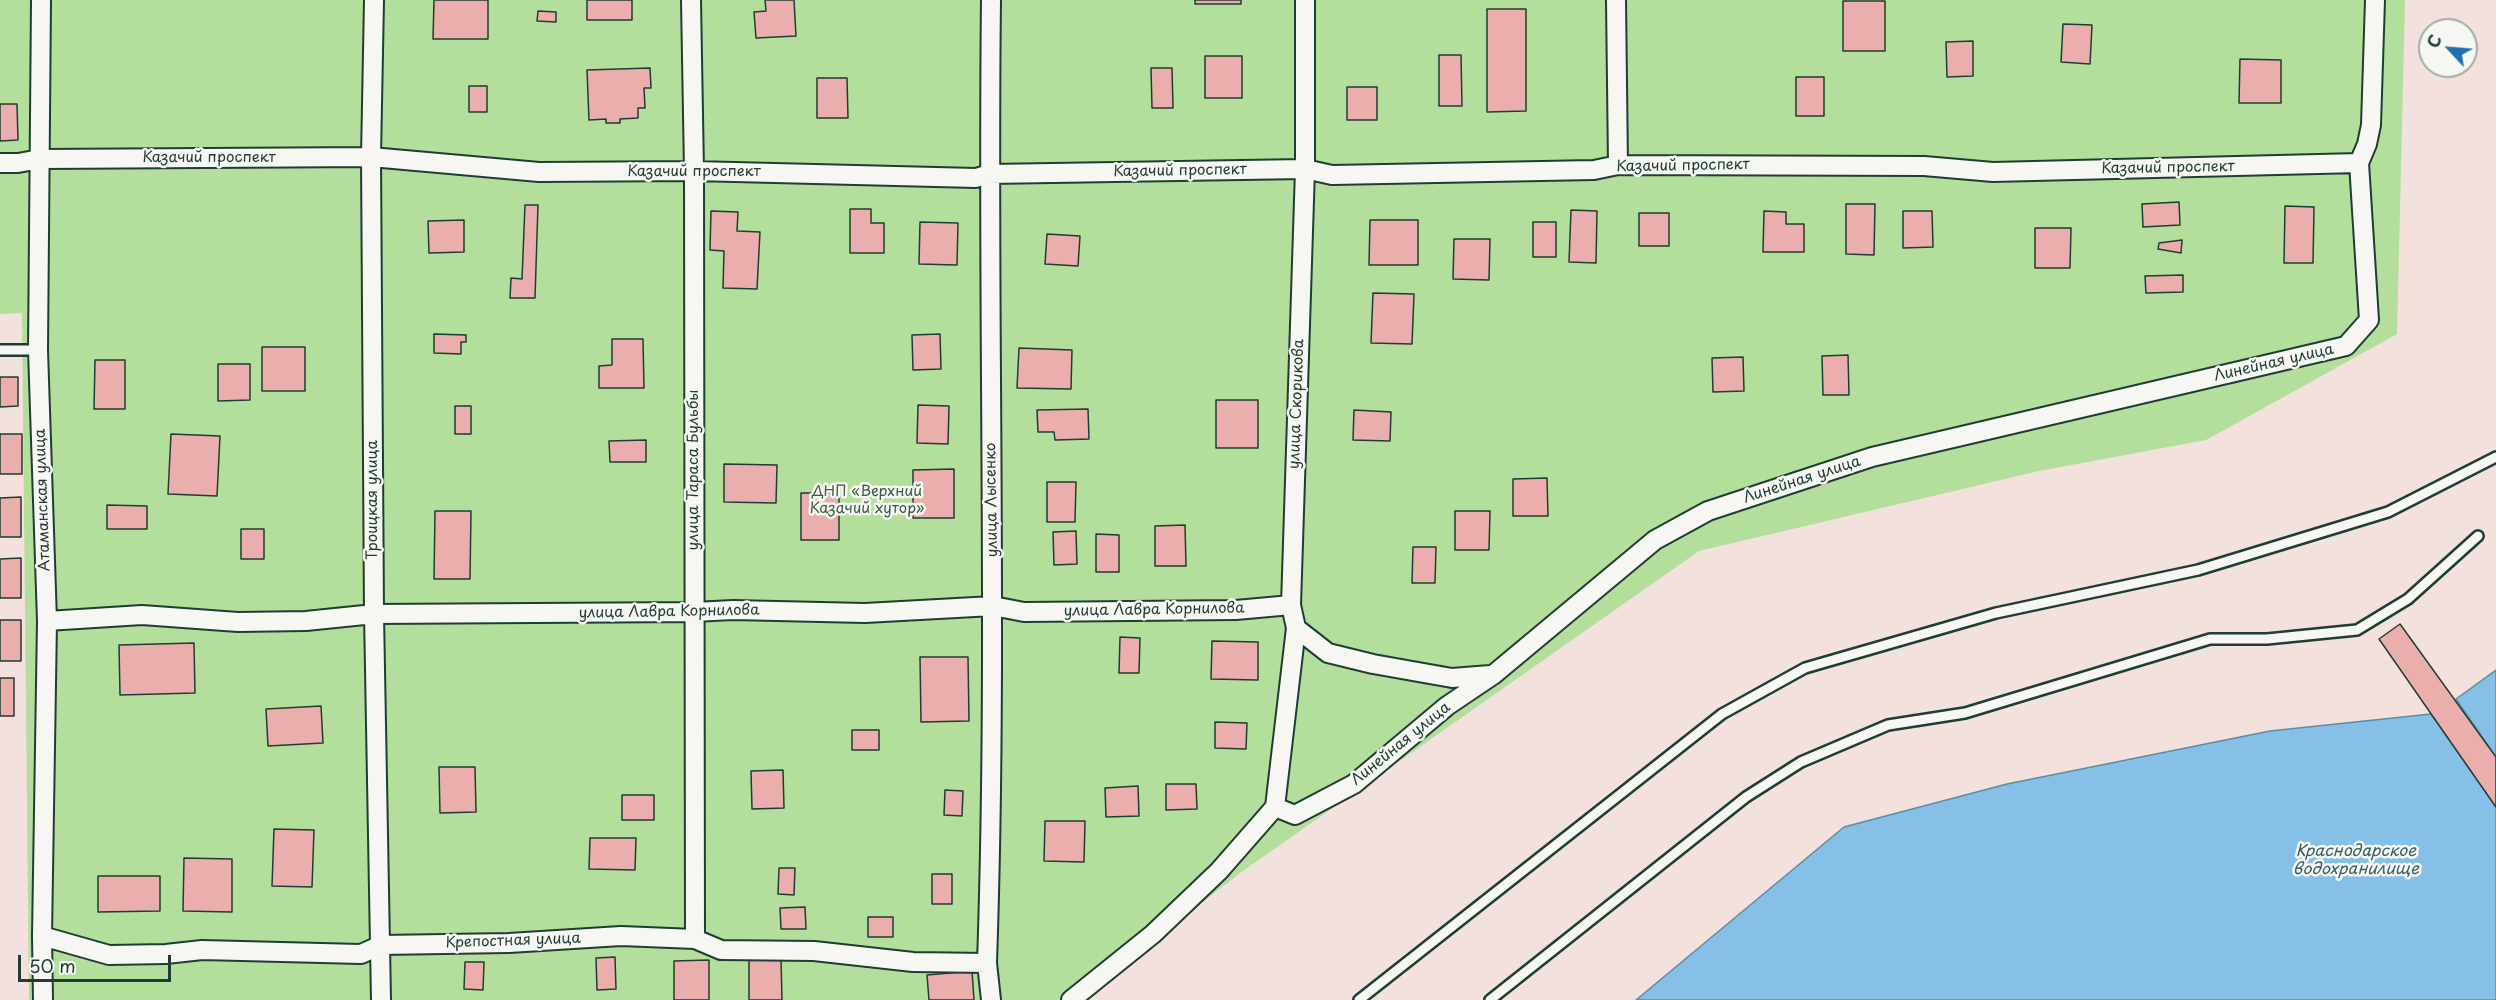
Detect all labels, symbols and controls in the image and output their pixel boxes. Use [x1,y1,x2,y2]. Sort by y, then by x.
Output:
north arrow [2418,18,2478,78]
text: С [2420,30,2447,52]
street label: Казачий проспект [142,149,276,167]
street label: Казачий проспект [1616,156,1750,176]
street label: Казачий проспект [2101,158,2235,178]
street label: Казачий проспект [1113,161,1247,181]
street label: Казачий проспект [627,163,761,181]
street label: улица Скорикова [1286,339,1308,469]
street label: Линейная улица [2212,340,2336,386]
street label: улица Тараса Бульбы [685,390,703,550]
street label: Атаманская улица [32,428,54,572]
street label: Троицкая улица [364,440,382,560]
street label: улица Лысенко [982,442,1002,558]
street label: Линейная улица [1741,453,1863,507]
park label: ДНП «Верхний Казачий хутор» [810,483,924,518]
street label: улица Лавра Корнилова [1063,599,1245,621]
street label: улица Лавра Корнилова [578,601,760,623]
street label: Линейная улица [1348,699,1454,789]
water label: Краснодарское водохранилище [2293,842,2419,880]
street label: Крепостная улица [445,930,581,952]
scale bar [21,943,174,981]
text: 50 m [29,952,76,979]

